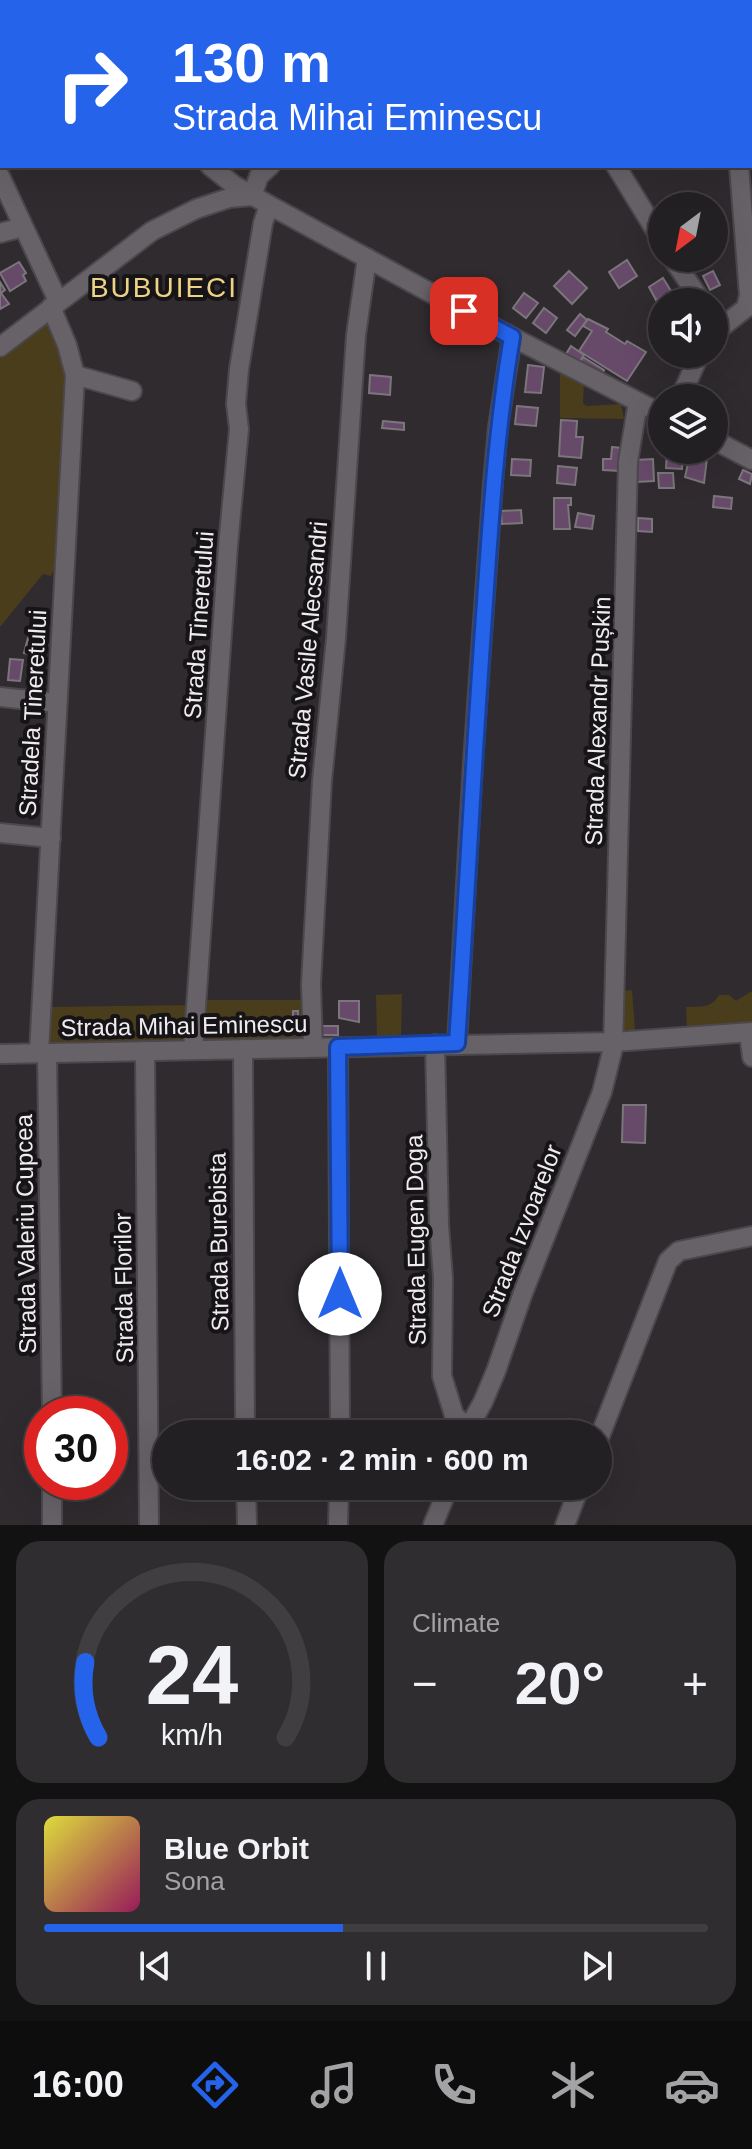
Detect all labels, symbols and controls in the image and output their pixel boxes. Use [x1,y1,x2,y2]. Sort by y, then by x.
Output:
text: 130 m [172,31,331,94]
icon: right [40,32,144,136]
text: Strada Mihai Eminescu [172,97,542,138]
north arrow [648,192,728,272]
map controls [648,192,728,464]
district label: BUBUIECI [90,272,238,303]
pin [430,277,498,345]
button: sound [648,288,728,368]
icon: arrive [442,289,486,333]
button: layers [648,384,728,464]
street label: Strada Vasile Alecsandri [283,520,332,780]
street label: Strada Tineretului [178,530,219,720]
street label: Strada Alexandr Pușkin [580,596,615,846]
street label: Stradela Tineretului [14,609,51,817]
street label: Strada Mihai Eminescu [60,1010,308,1041]
street label: Strada Valeriu Cupcea [10,1113,41,1354]
street label: Strada Eugen Doga [400,1134,431,1346]
street label: Strada Izvoarelor [476,1141,567,1321]
street label: Strada Burebista [203,1152,234,1332]
street label: Strada Florilor [109,1212,138,1364]
position arrow [298,1252,382,1336]
speed limit sign: 30 [24,1396,128,1500]
text: 16:02 · 2 min · 600 m [235,1443,529,1476]
text: Climate [412,1608,500,1638]
text: 24 [146,1629,238,1722]
text: 20° [515,1650,605,1717]
text: − [412,1659,438,1708]
text: + [682,1659,708,1708]
text: km/h [161,1719,223,1751]
text: Blue Orbit [164,1832,309,1865]
text: Sona [164,1866,225,1896]
icon: previous [133,1944,177,1988]
icon: pause [354,1944,398,1988]
icon: next [575,1944,619,1988]
icon: directions [187,2057,243,2113]
icon: music [306,2057,362,2113]
icon: phone [426,2057,482,2113]
icon: climate [545,2057,601,2113]
icon: car [664,2057,720,2113]
text: 16:00 [32,2064,124,2105]

